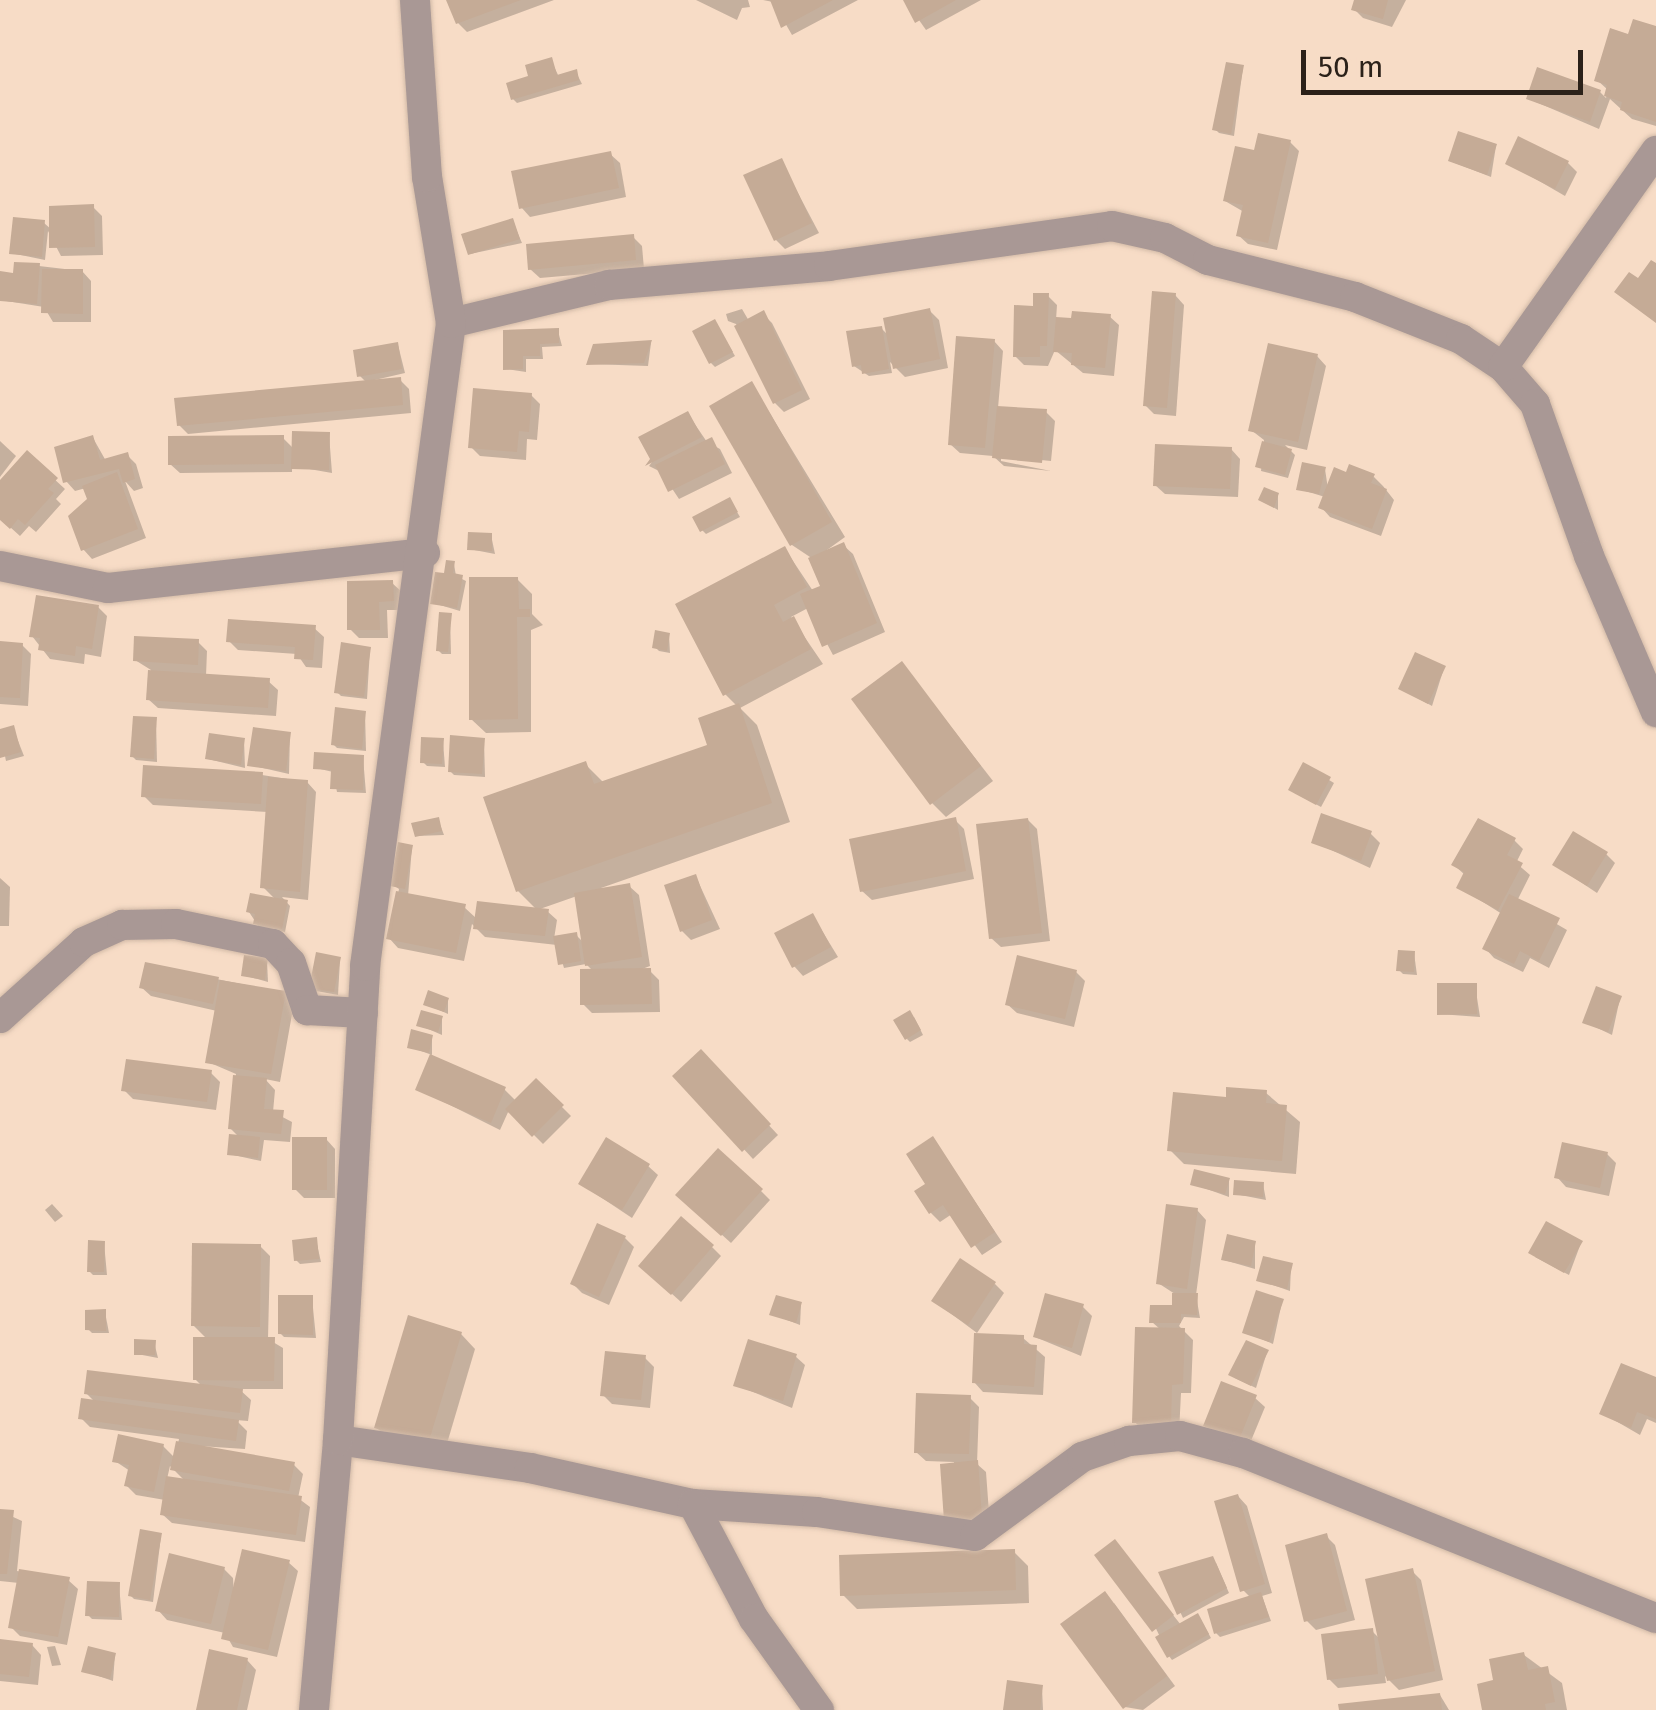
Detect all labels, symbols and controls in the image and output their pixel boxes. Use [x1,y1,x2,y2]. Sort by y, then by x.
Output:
scale bar [1306,30,1588,92]
text: 50 m [1318,49,1383,85]

